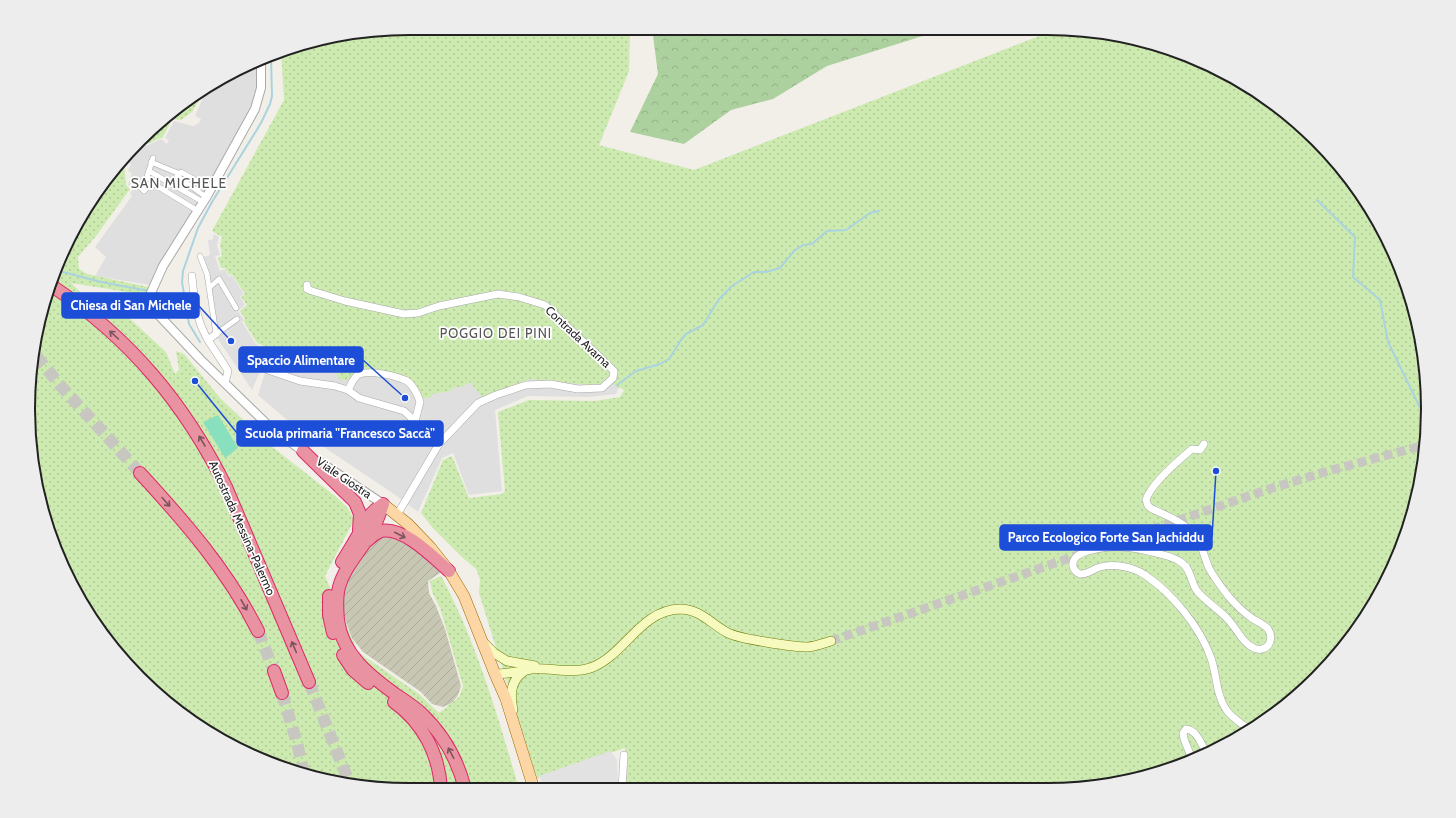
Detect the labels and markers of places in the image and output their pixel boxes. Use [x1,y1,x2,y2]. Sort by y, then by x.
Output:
callout: Chiesa di San Michele [62,293,199,318]
callout: Spaccio Alimentare [239,347,363,372]
callout: Scuola primaria "Francesco Saccà" [237,421,443,446]
callout: Parco Ecologico Forte San Jachiddu [1000,525,1212,550]

